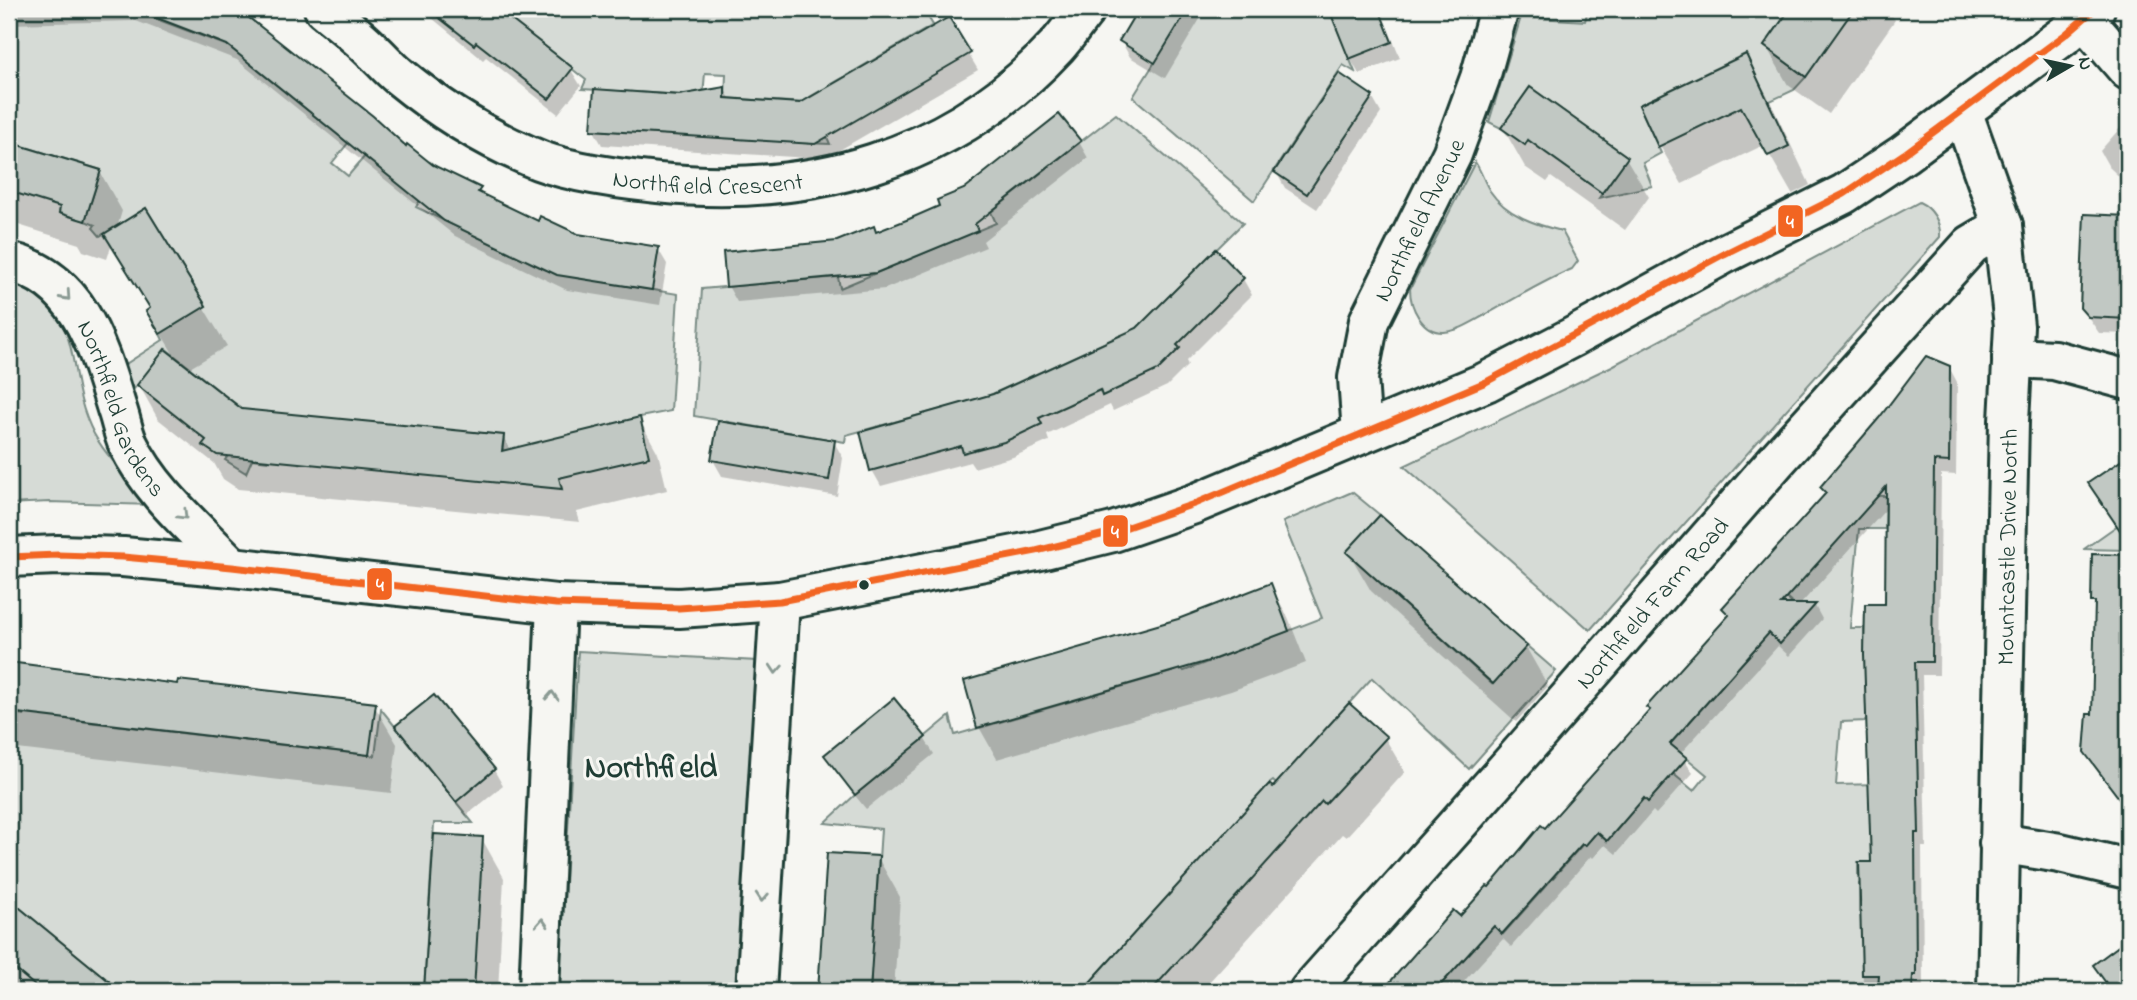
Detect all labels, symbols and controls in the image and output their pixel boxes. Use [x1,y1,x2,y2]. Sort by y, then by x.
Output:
north arrow [2036,32,2106,102]
text: N [2070,55,2099,72]
street label: Northfield Avenue [1366,135,1476,308]
street label: Northfield Crescent [610,163,806,206]
line badge: 4 [1777,204,1804,238]
text: 4 [1786,210,1794,237]
one-way arrow [58,288,70,301]
street label: Northfield Gardens [67,315,172,506]
street label: Mountcastle Drive North [1990,428,2029,666]
one-way arrow [174,507,187,520]
street label: Northfield Farm Road [1569,510,1739,698]
line badge: 4 [1102,514,1129,548]
text: 4 [1111,520,1119,547]
line badge: 4 [366,567,393,601]
text: 4 [376,573,384,600]
unlabelled marker [857,578,871,592]
one-way arrow [769,664,784,675]
one-way arrow [545,690,560,701]
district label: Northfield [585,746,717,793]
one-way arrow [755,891,770,902]
one-way arrow [535,917,550,928]

